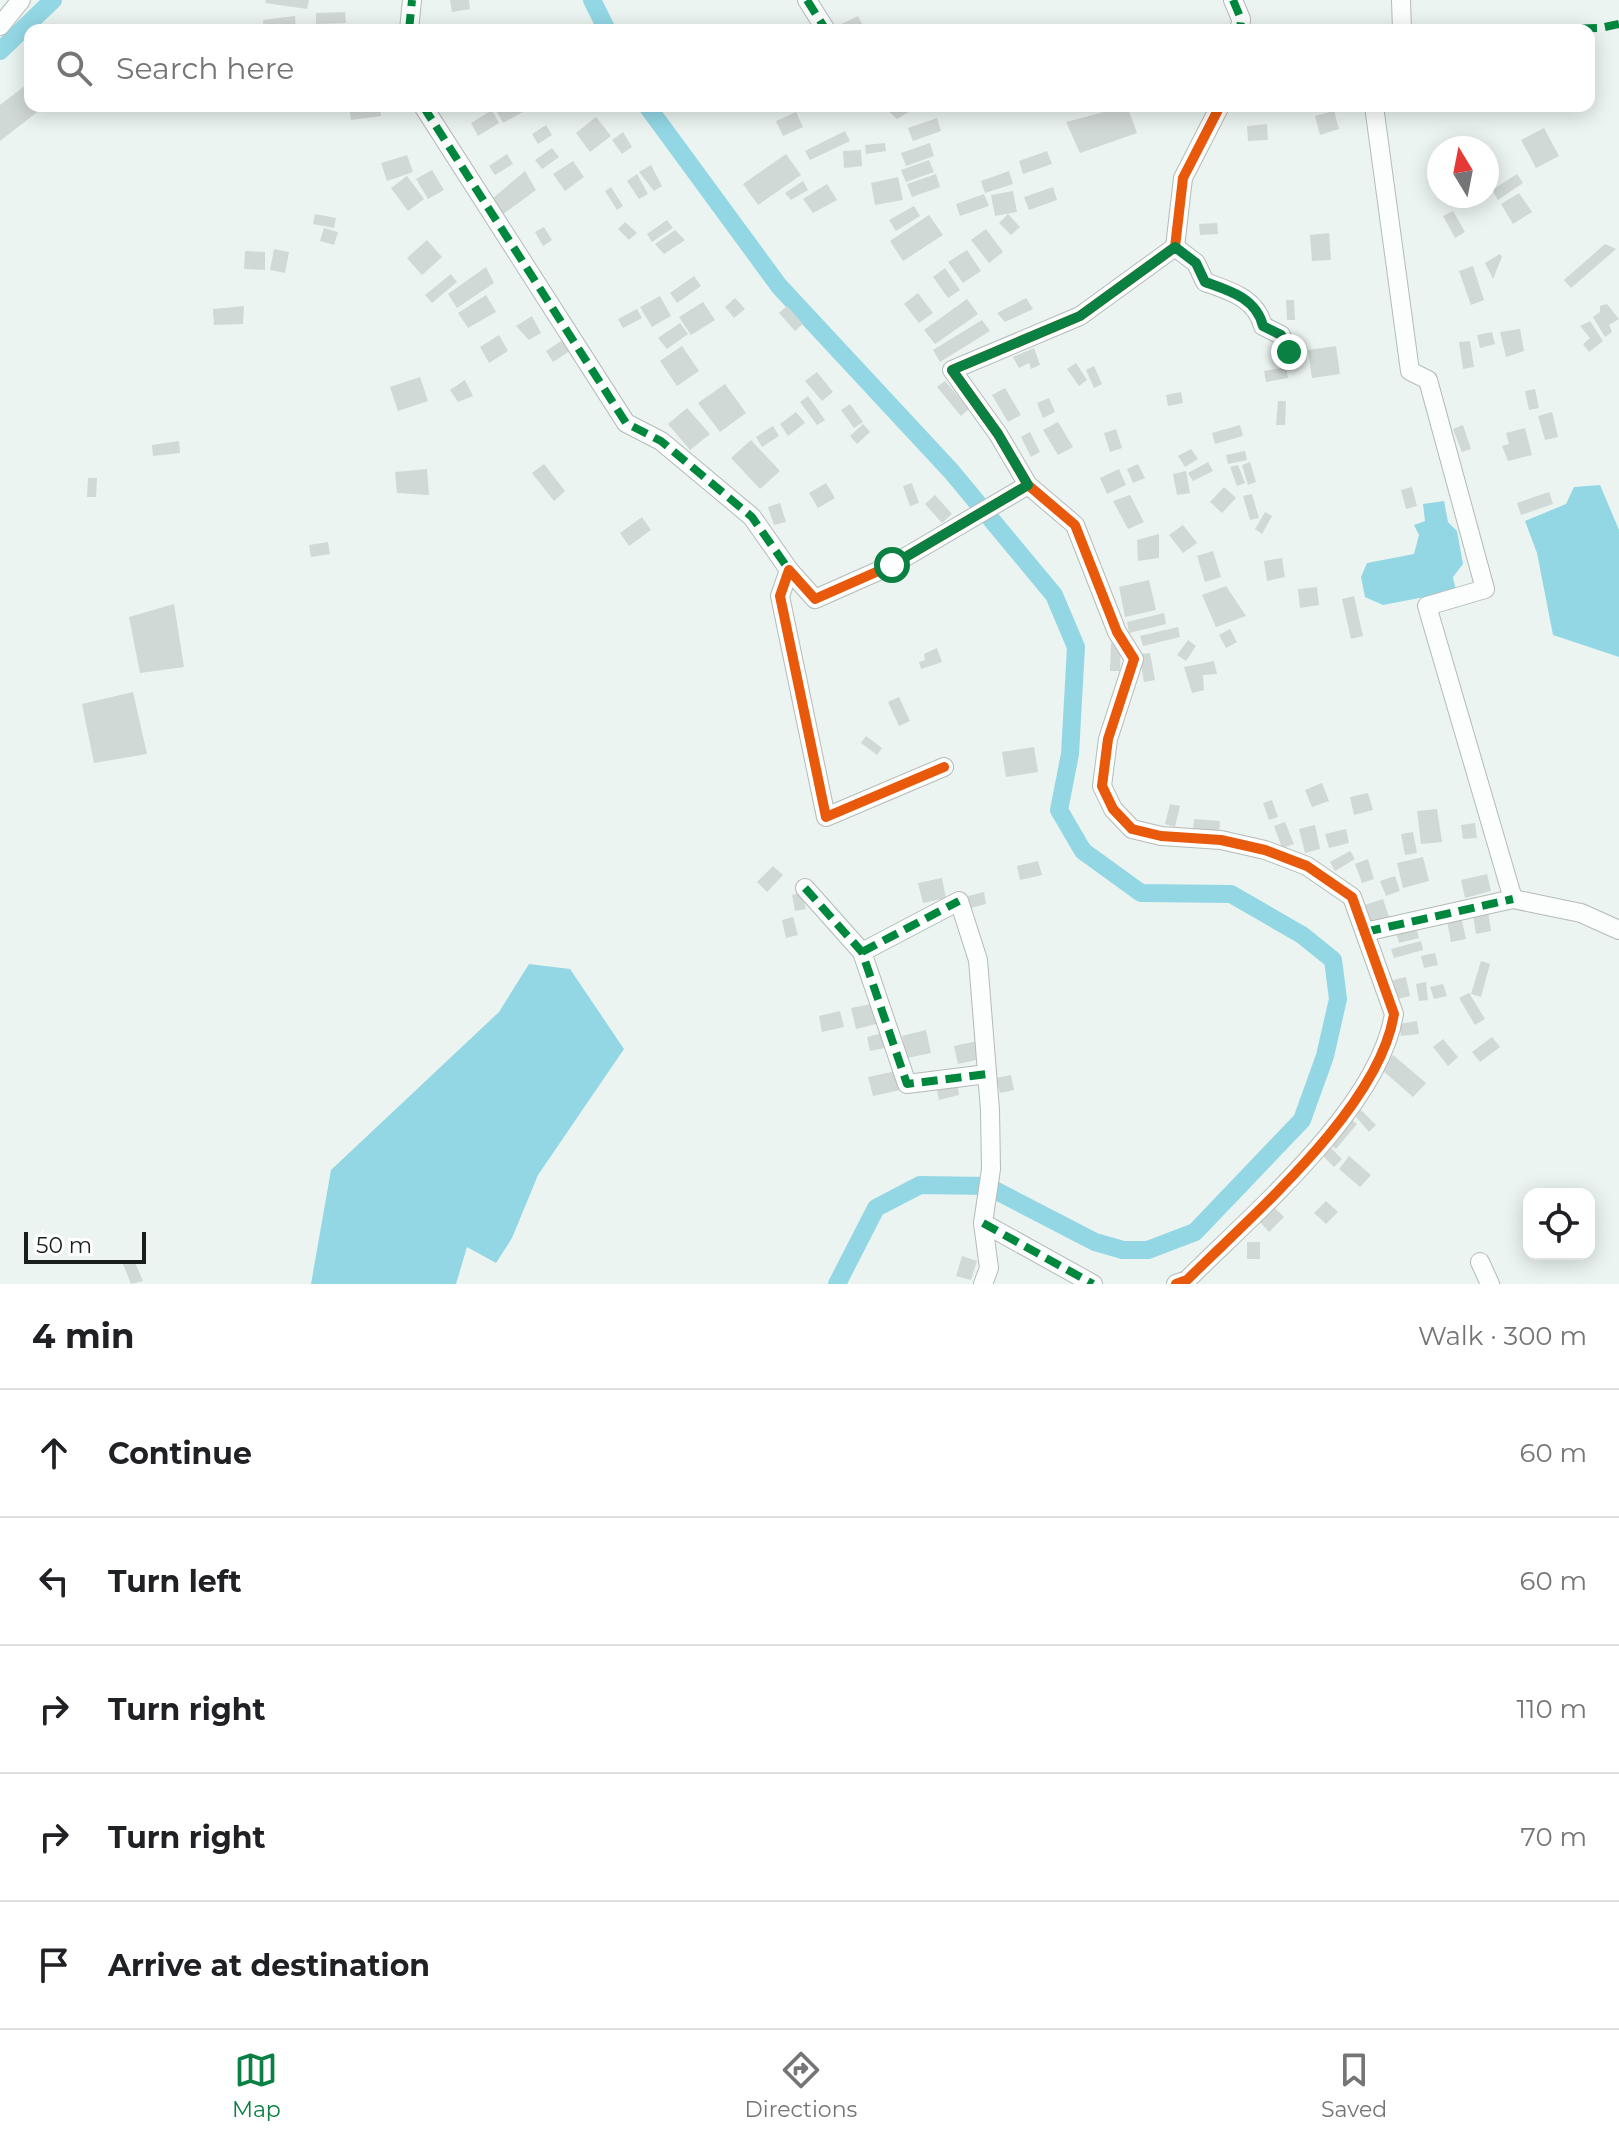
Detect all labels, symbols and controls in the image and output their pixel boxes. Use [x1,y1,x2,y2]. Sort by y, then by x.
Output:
search box [24,24,1595,112]
icon: search [52,46,96,90]
text: Search here [116,50,294,87]
north arrow [1427,136,1499,208]
route end [1271,334,1307,370]
route start [874,547,910,583]
map controls [1523,1188,1595,1260]
button: locate [1523,1188,1595,1260]
scale bar [24,1228,146,1264]
text: 50 m [36,1232,92,1259]
text: 4 min [32,1315,134,1357]
text: Walk · 300 m [1418,1320,1587,1352]
icon: ahead [32,1431,76,1475]
text: Continue [108,1435,252,1472]
text: 60 m [1520,1437,1587,1469]
icon: left [32,1559,76,1603]
text: Turn left [108,1563,241,1600]
text: 60 m [1520,1565,1587,1597]
icon: right [32,1687,76,1731]
text: Turn right [108,1691,265,1728]
text: 110 m [1517,1693,1587,1725]
icon: right [32,1815,76,1859]
text: Turn right [108,1819,265,1856]
text: 70 m [1521,1821,1587,1853]
icon: arrive [32,1943,76,1987]
text: Arrive at destination [108,1947,430,1984]
tab: Map [232,2048,281,2123]
tab: Directions [745,2048,857,2123]
tab: Saved [1321,2048,1387,2123]

